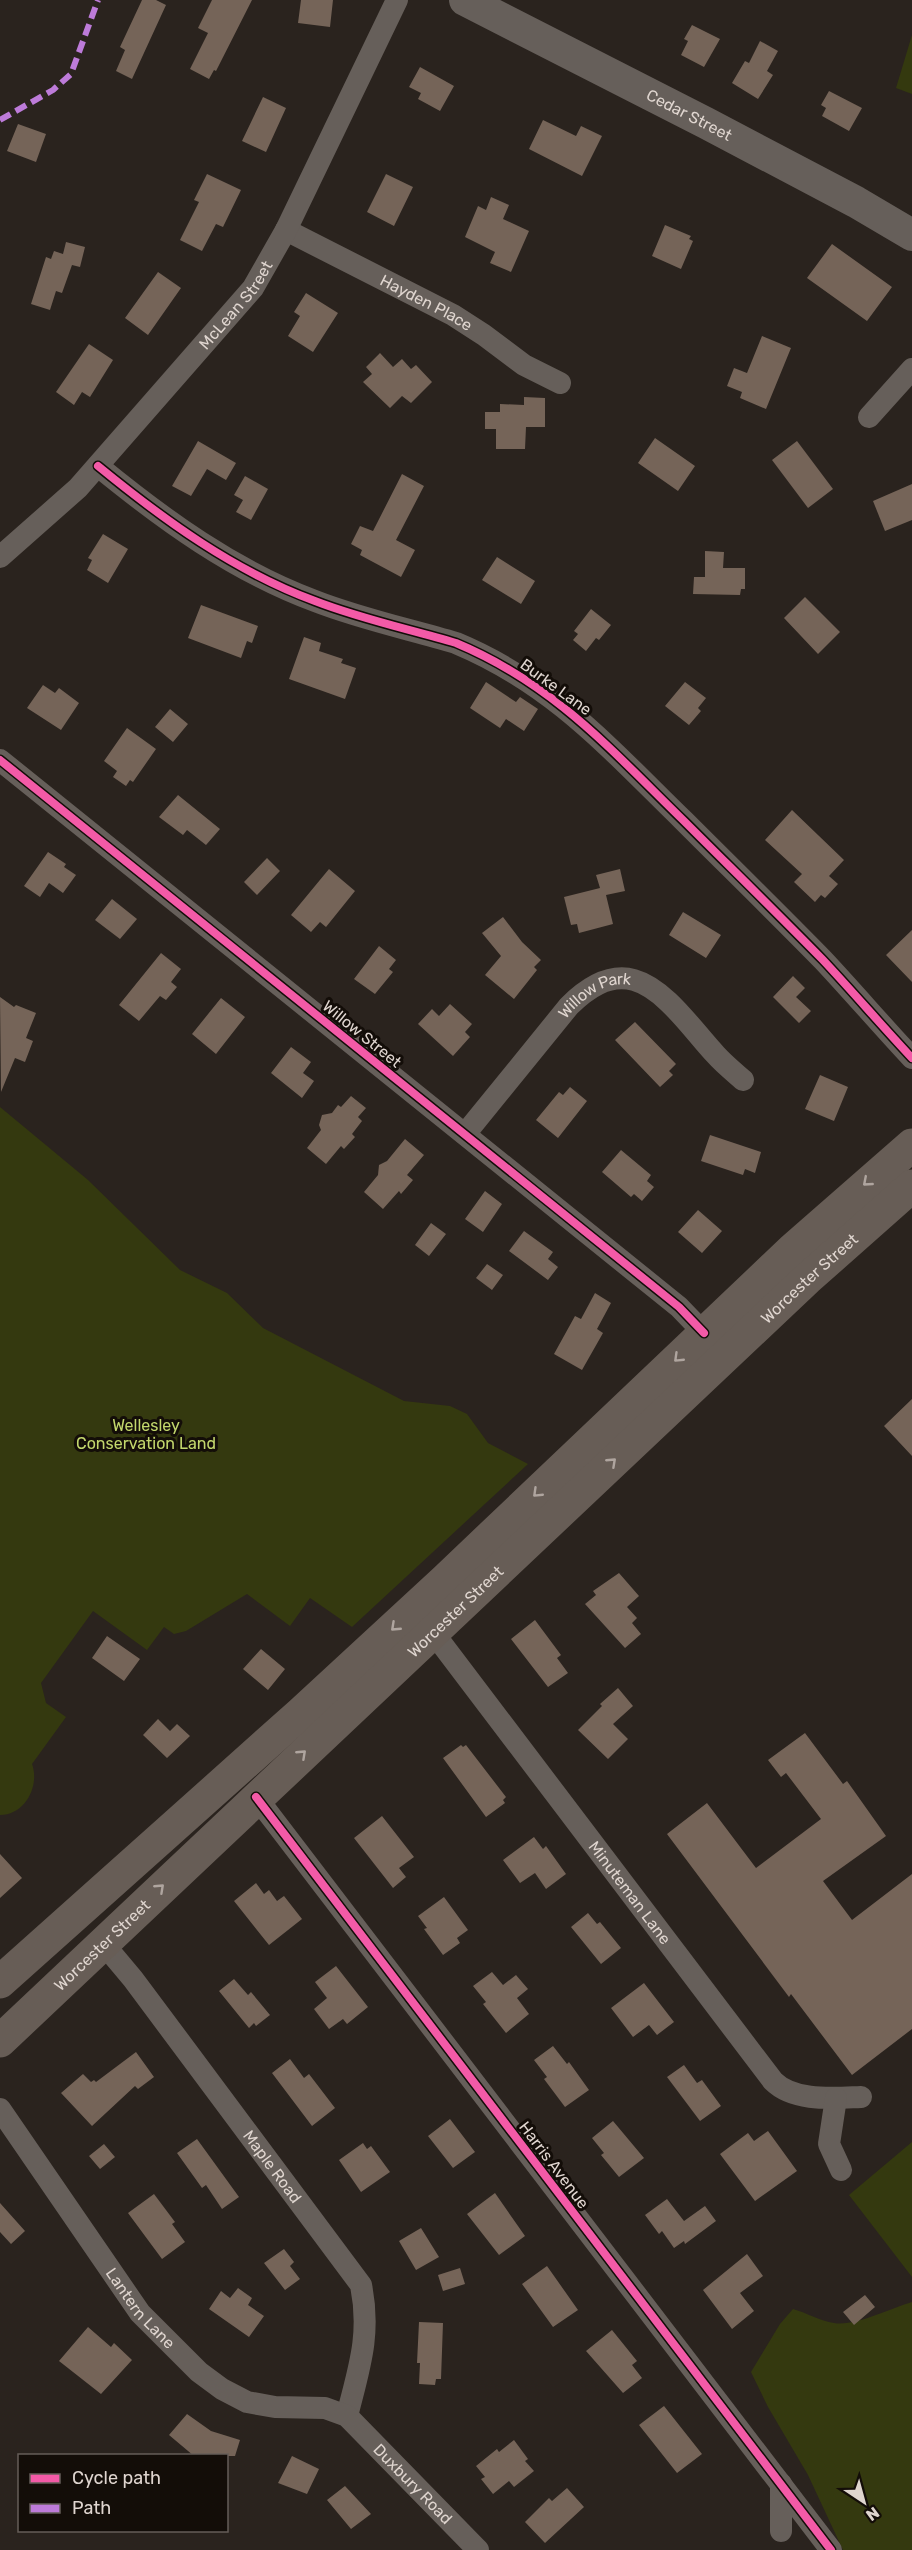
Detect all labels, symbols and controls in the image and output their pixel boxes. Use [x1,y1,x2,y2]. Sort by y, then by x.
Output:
street label: Cedar Street [643,85,736,145]
street label: McLean Street [195,257,276,353]
street label: Hayden Place [377,270,476,335]
street label: Burke Lane [517,655,595,719]
street label: Willow Park [554,969,633,1022]
street label: Willow Street [319,996,405,1072]
one-way arrow [863,1175,874,1186]
street label: Worcester Street [757,1229,862,1327]
one-way arrow [674,1351,685,1362]
park label: Wellesley Conservation Land [76,1416,216,1453]
one-way arrow [606,1458,616,1469]
one-way arrow [533,1485,544,1496]
street label: Worcester Street [403,1561,507,1661]
one-way arrow [392,1619,403,1630]
one-way arrow [295,1750,306,1761]
street label: Minuteman Lane [585,1837,675,1948]
one-way arrow [153,1884,164,1895]
street label: Worcester Street [50,1895,154,1995]
street label: Harris Avenue [515,2118,593,2212]
street label: Maple Road [239,2126,306,2207]
street label: Lantern Lane [102,2264,179,2352]
street label: Duxbury Road [370,2439,457,2528]
legend [18,2454,228,2532]
text: Cycle path [72,2467,161,2489]
north arrow [834,2472,894,2532]
text: Path [72,2497,111,2519]
text: N [862,2503,883,2525]

